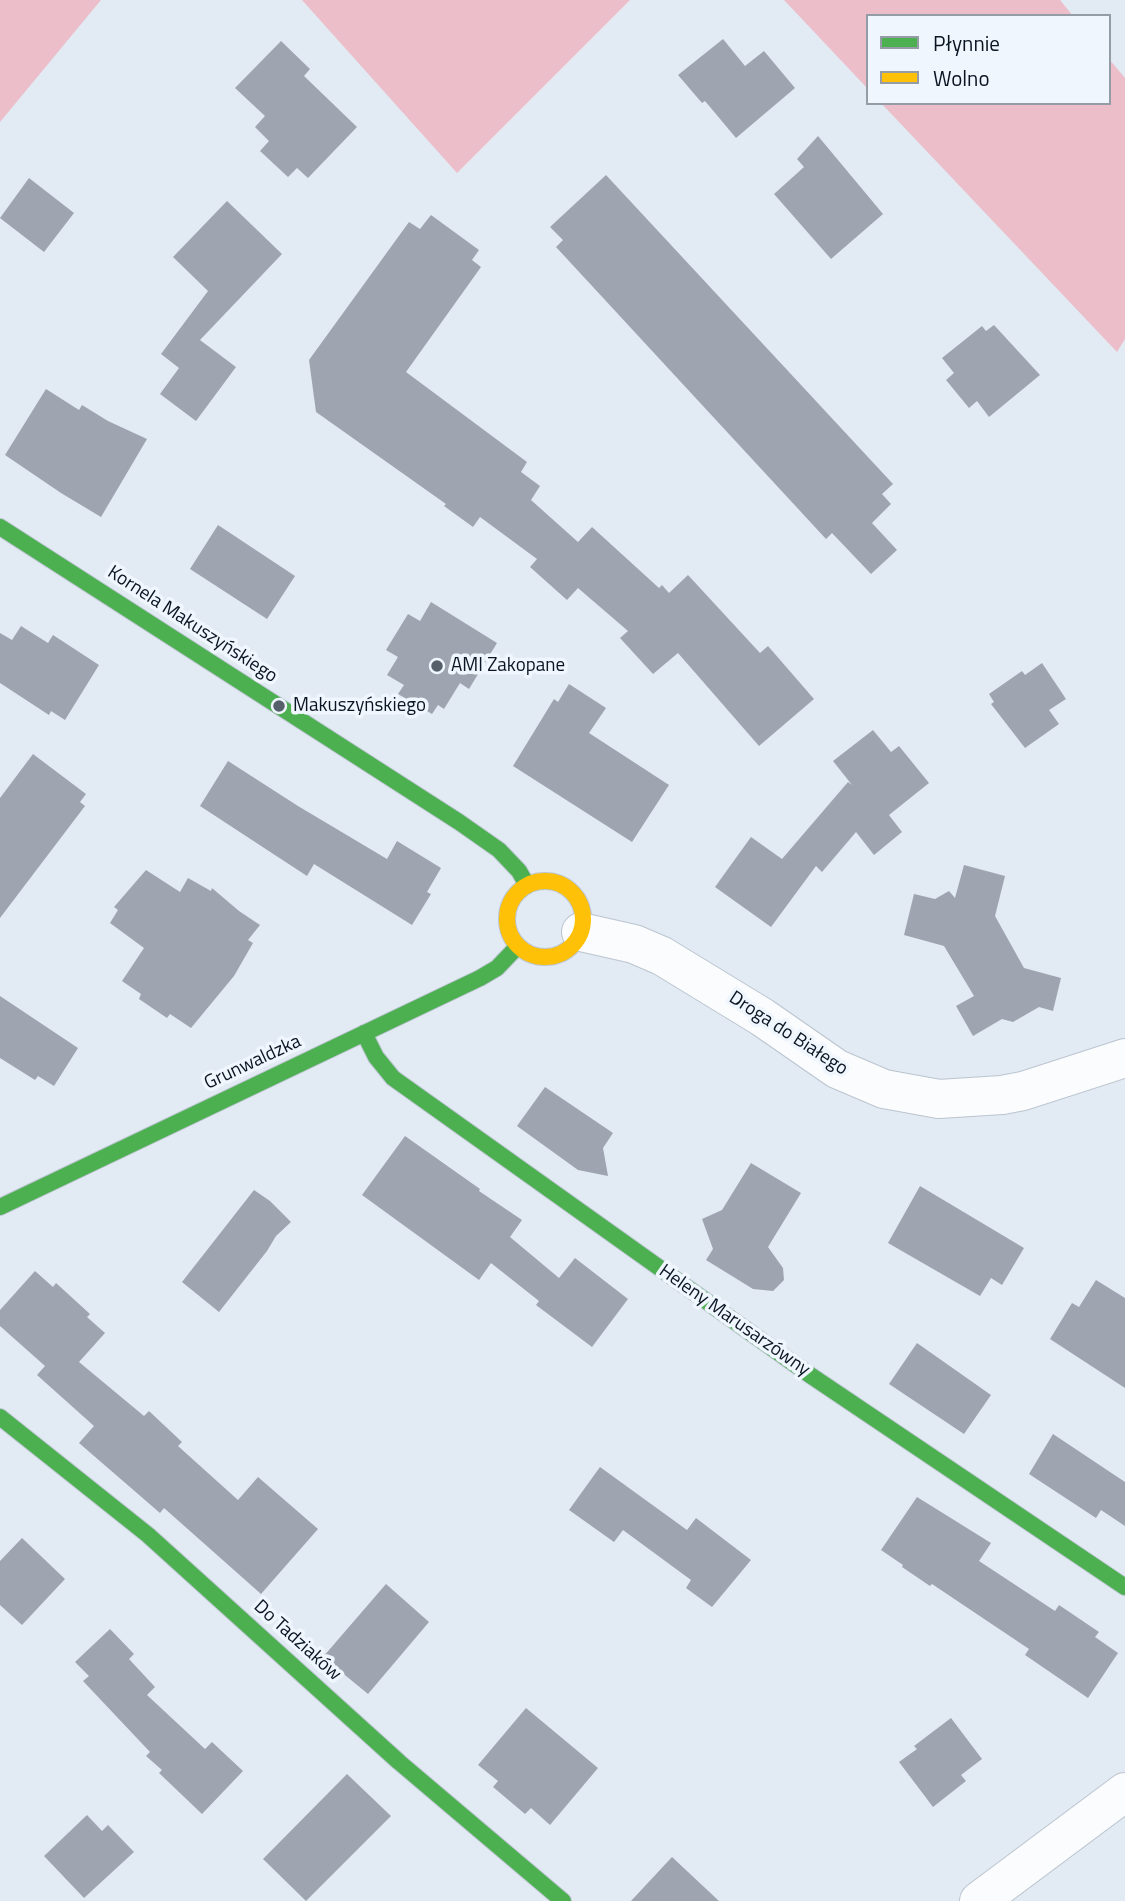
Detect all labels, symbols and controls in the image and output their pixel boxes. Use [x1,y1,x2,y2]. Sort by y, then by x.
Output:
legend [866,14,1111,105]
text: Płynnie [933,27,1000,59]
text: Wolno [933,62,990,94]
street label: Kornela Makuszyńskiego [103,562,281,688]
place label: AMI Zakopane [451,655,565,677]
marker: AMI Zakopane [429,658,445,674]
place label: Makuszyńskiego [293,695,426,717]
marker: Makuszyńskiego [271,698,287,714]
street label: Droga do Białego [724,987,852,1081]
street label: Grunwaldzka [201,1031,305,1095]
street label: Heleny Marusarzówny [654,1260,814,1382]
street label: Do Tadziaków [249,1596,345,1686]

